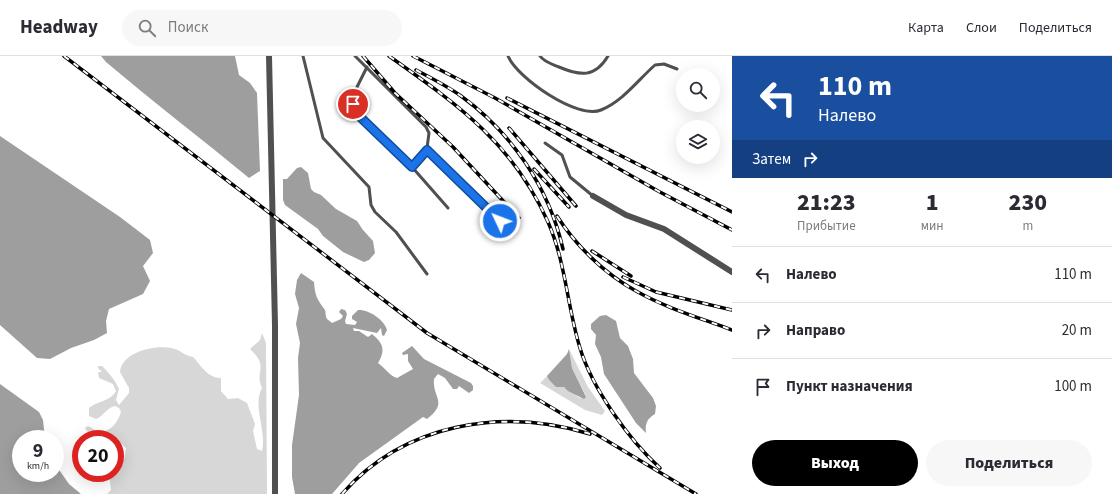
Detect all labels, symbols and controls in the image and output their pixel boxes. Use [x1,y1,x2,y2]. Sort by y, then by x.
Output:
search box [122,10,402,46]
text: Headway [20,14,98,41]
icon: search [136,17,158,39]
text: Поиск [168,17,208,38]
text: Карта [908,18,944,38]
text: Слои [966,18,997,38]
text: Поделиться [1019,18,1092,38]
text: 110 m [818,66,892,106]
map controls [676,68,720,164]
button: search [676,68,720,112]
icon: left [752,72,804,124]
pin [336,87,370,121]
icon: arrive [342,93,364,115]
text: Налево [818,103,876,128]
button: layers [676,120,720,164]
icon: right [799,148,821,170]
text: Затем [752,149,791,170]
text: 21:23 [797,185,856,220]
text: 1 [926,185,939,220]
text: 230 [1009,185,1047,220]
position arrow [479,200,521,242]
text: Прибытие [797,217,856,235]
text: мин [921,217,944,235]
text: m [1022,217,1033,235]
icon: left [752,264,774,286]
text: Налево [786,264,837,285]
text: 110 m [1054,264,1092,285]
icon: right [752,320,774,342]
text: Направо [786,320,845,341]
text: 20 m [1062,320,1092,341]
icon: arrive [752,376,774,398]
text: Пункт назначения [786,376,913,397]
text: 100 m [1054,376,1092,397]
speed limit sign: 20 [72,430,124,482]
text: 9 [33,437,43,465]
button: Выход [752,440,918,486]
button: Поделиться [926,440,1092,486]
text: km/h [27,459,49,473]

